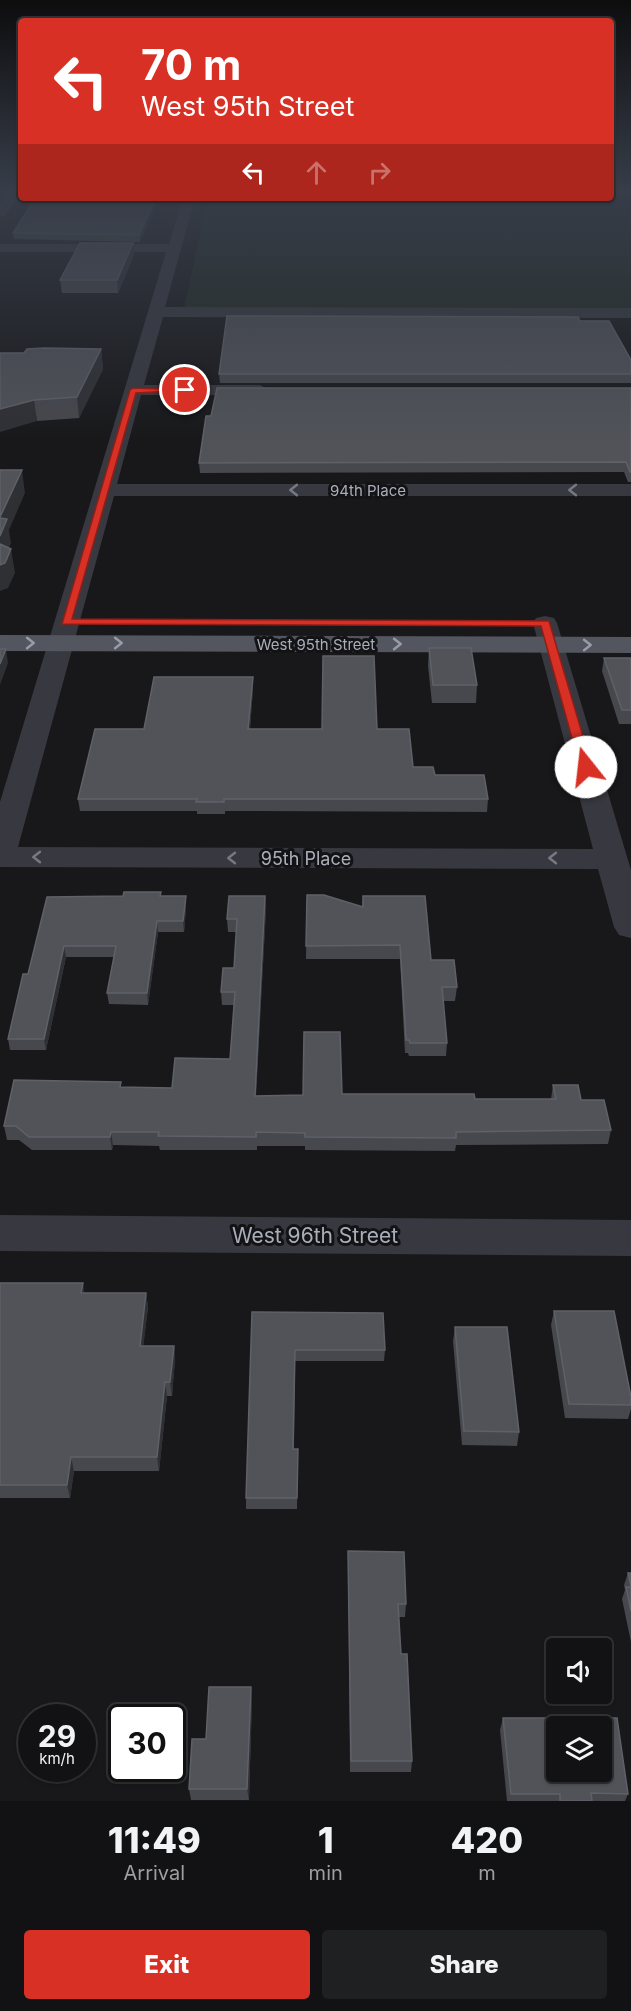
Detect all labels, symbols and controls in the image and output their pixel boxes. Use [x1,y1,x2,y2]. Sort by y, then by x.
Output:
text: 70 m [141,39,241,90]
icon: left [42,42,120,120]
text: West 95th Street [141,90,354,123]
icon: left [237,156,270,189]
icon: ahead [300,156,333,189]
icon: right [363,156,396,189]
pin [159,364,210,415]
icon: arrive [168,373,201,406]
street label: 94th Place [330,481,406,500]
one-way arrow [289,484,298,496]
one-way arrow [568,484,577,496]
street label: West 95th Street [257,635,375,654]
one-way arrow [25,637,34,649]
one-way arrow [114,637,123,649]
one-way arrow [393,638,402,650]
one-way arrow [583,639,592,651]
position arrow [554,735,618,799]
street label: 95th Place [261,848,351,869]
one-way arrow [33,851,42,863]
one-way arrow [228,851,237,864]
one-way arrow [549,852,558,864]
street label: West 96th Street [232,1223,398,1248]
map controls [546,1638,612,1782]
button: sound [546,1638,612,1704]
speed limit sign: 30 [108,1704,186,1782]
button: layers [546,1716,612,1782]
text: 29 [38,1718,76,1754]
text: km/h [39,1749,75,1768]
text: 11:49 [108,1818,201,1862]
text: 1 [318,1818,334,1862]
text: 420 [451,1818,523,1862]
text: Arrival [124,1861,185,1885]
text: min [309,1861,343,1885]
text: m [478,1861,496,1885]
button: Exit [24,1930,310,1999]
button: Share [322,1930,607,1999]

